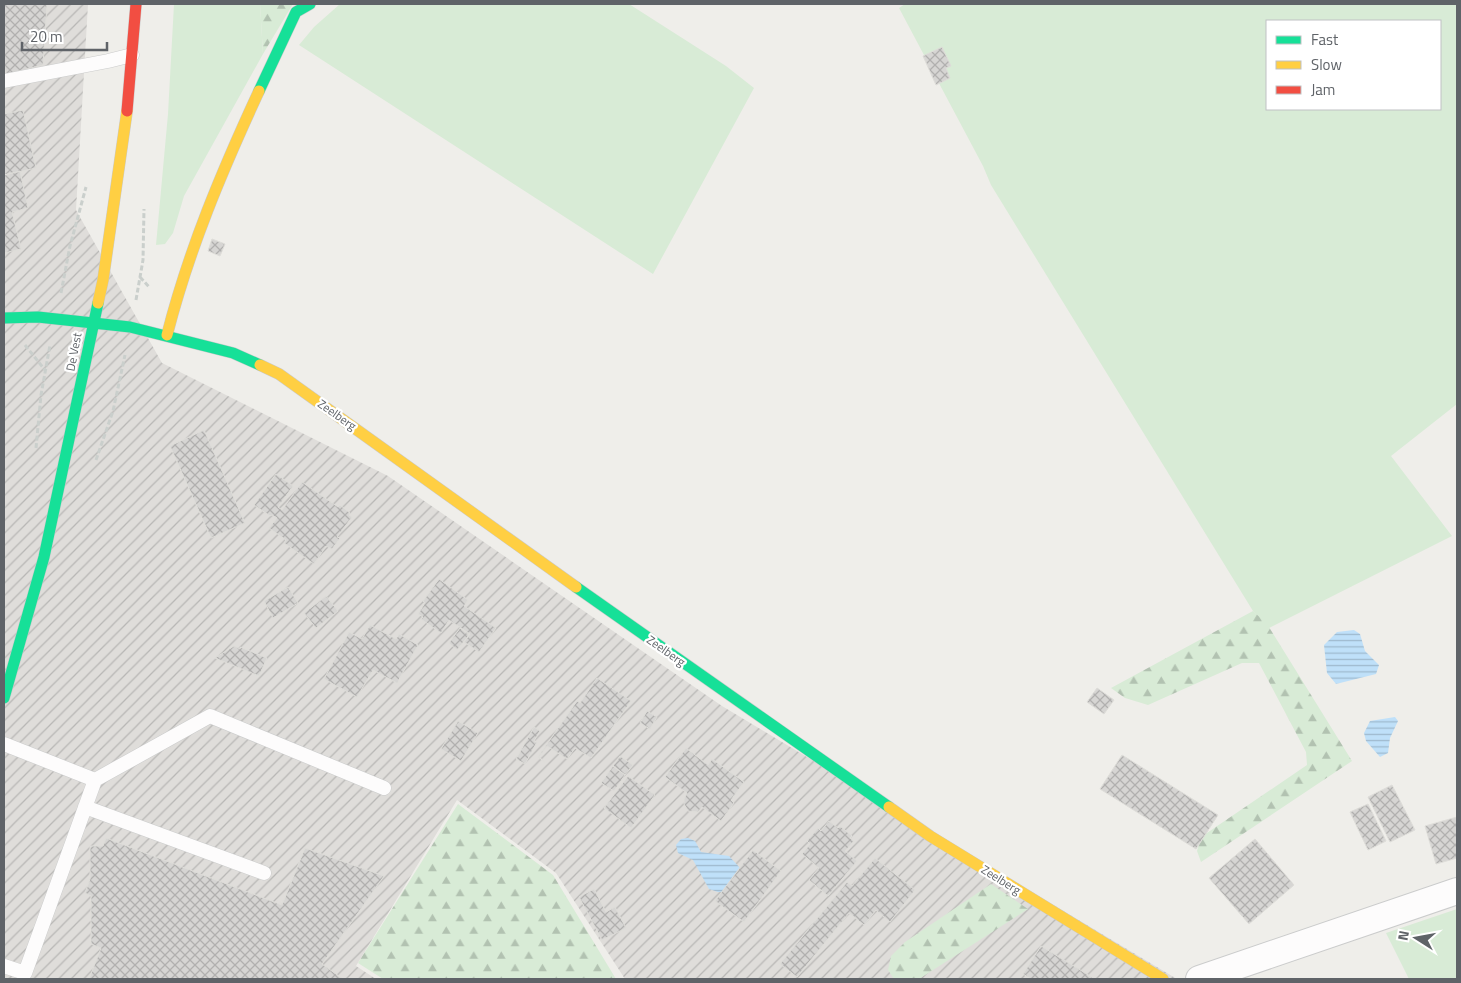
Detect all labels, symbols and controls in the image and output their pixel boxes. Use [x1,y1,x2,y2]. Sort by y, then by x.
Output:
scale bar [22,20,108,52]
legend [1266,20,1441,110]
text: 20 m [30,25,63,48]
text: Fast [1311,28,1339,51]
text: Slow [1311,53,1342,76]
text: Jam [1311,78,1335,101]
street label: De Vest [60,330,87,373]
street label: Zeelberg [314,394,361,435]
street label: Zeelberg [643,630,690,671]
street label: Zeelberg [978,860,1025,899]
north arrow [1391,913,1441,963]
text: N [1392,929,1414,942]

